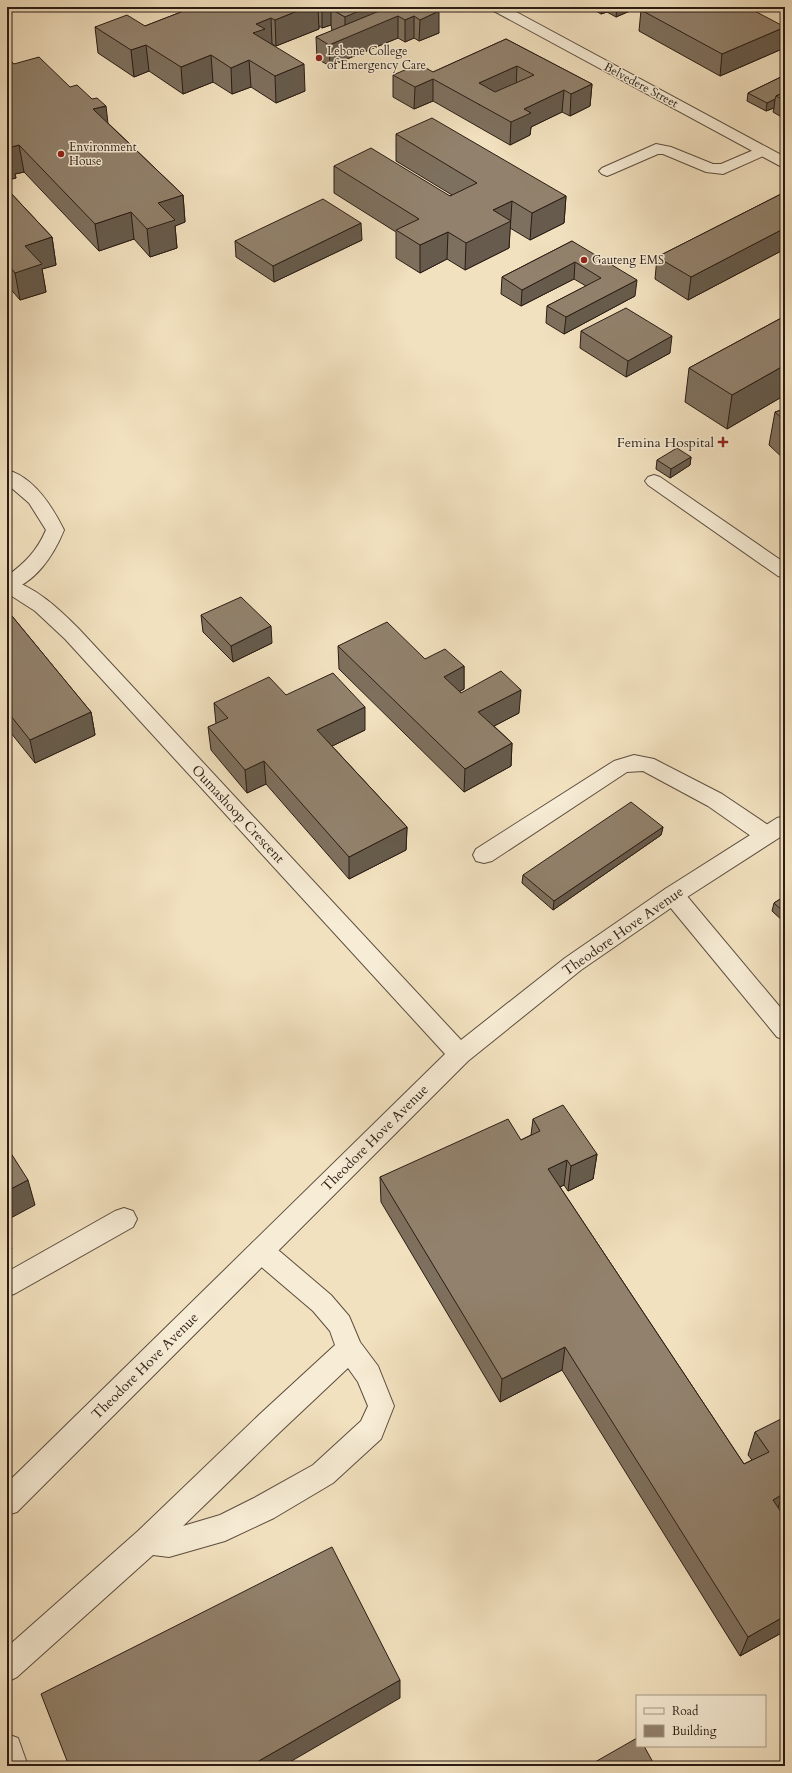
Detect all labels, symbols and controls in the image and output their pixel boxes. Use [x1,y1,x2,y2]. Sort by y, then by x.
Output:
place label: Lebone College of Emergency Care [327,43,426,73]
marker: Lebone College of Emergency Care [314,53,324,63]
street label: Belvedere Street [601,59,681,111]
place label: Environment House [69,139,137,169]
marker: Environment House [56,149,66,159]
place label: Gauteng EMS [592,252,664,268]
marker: Gauteng EMS [579,255,589,265]
place label: Femina Hospital [617,433,714,452]
marker: Femina Hospital [717,436,729,448]
street label: Oumashoop Crescent [187,761,289,868]
street label: Theodore Hove Avenue [559,882,687,980]
street label: Theodore Hove Avenue [317,1080,433,1196]
street label: Theodore Hove Avenue [87,1308,203,1424]
legend [636,1695,766,1747]
text: Road [672,1703,699,1719]
text: Building [672,1723,717,1739]

